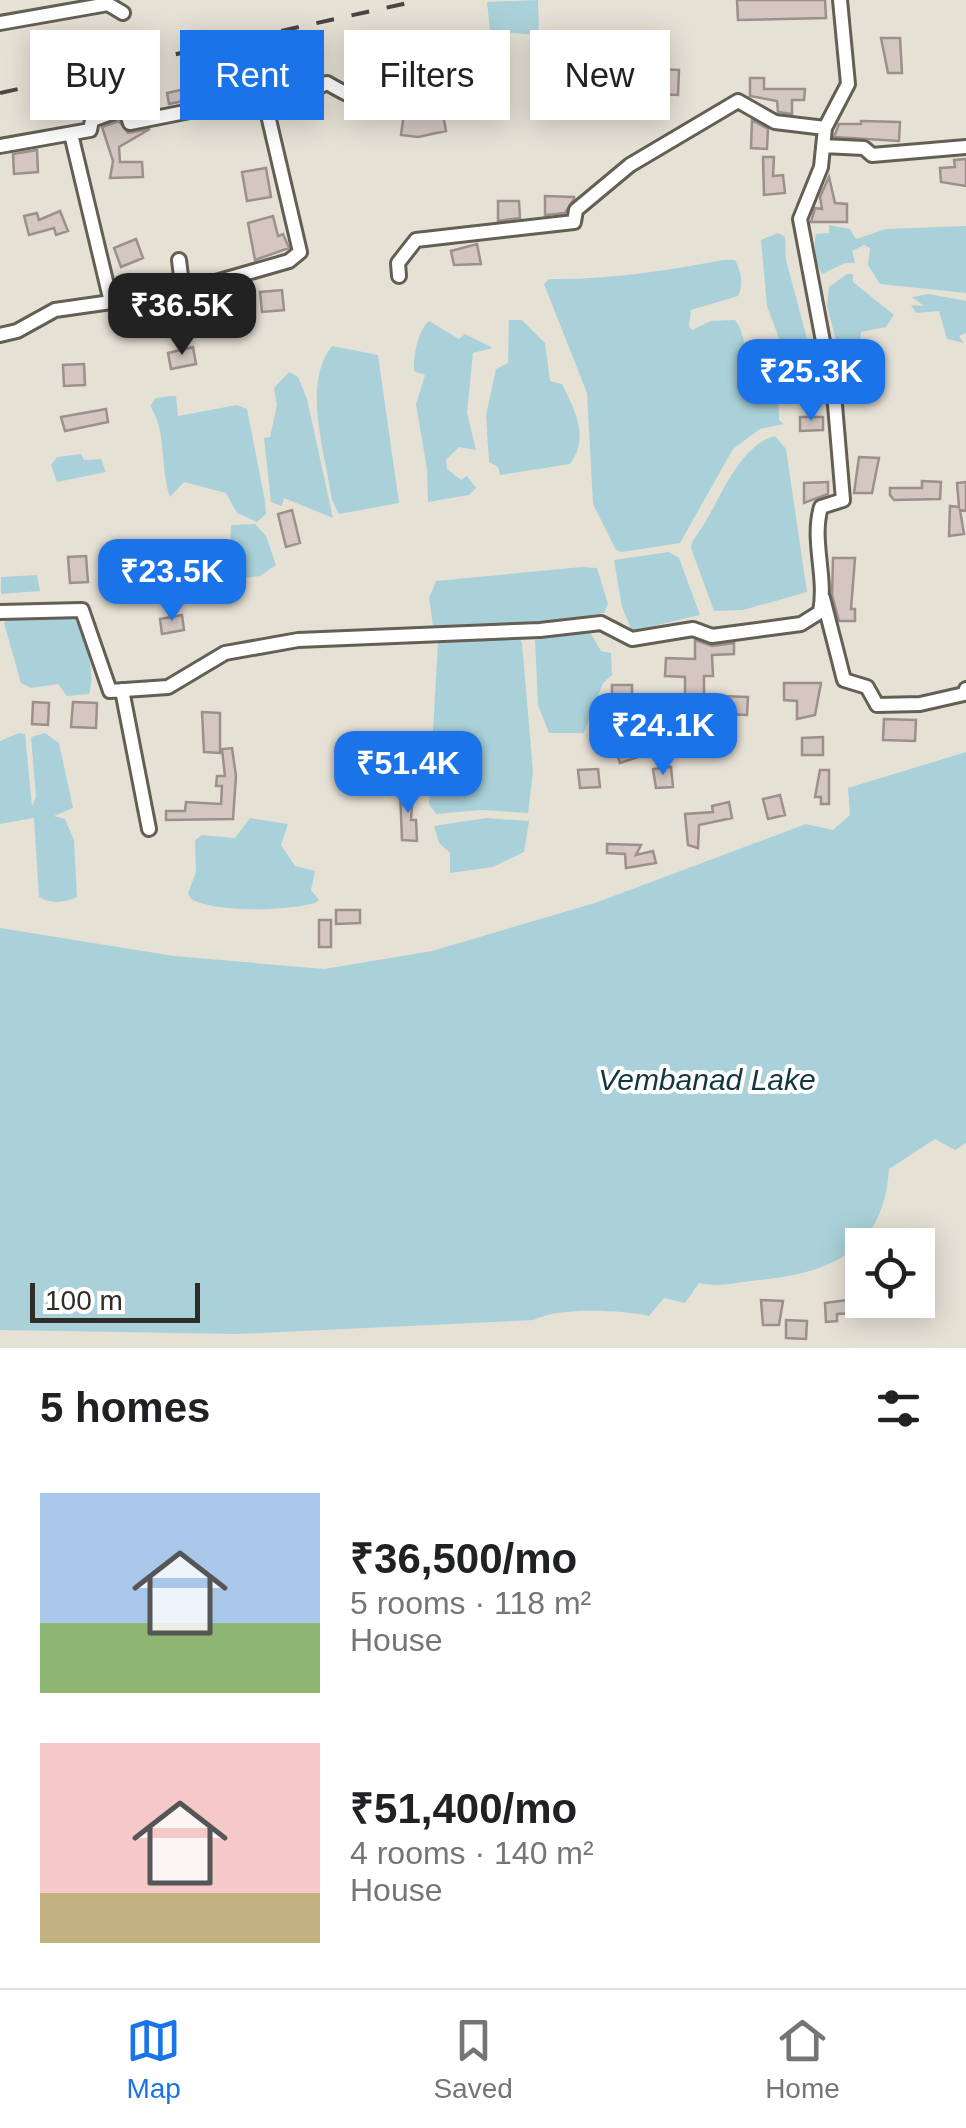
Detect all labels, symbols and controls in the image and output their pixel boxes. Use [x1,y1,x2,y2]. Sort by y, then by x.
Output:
chip: Buy [30,30,160,120]
chip: Rent [180,30,324,120]
chip: Filters [344,30,510,120]
chip: New [530,30,670,120]
pin: ₹36.5K [101,273,263,358]
text: ₹36.5K [130,287,234,323]
pin: ₹25.3K [730,339,892,424]
text: ₹25.3K [759,353,863,389]
pin: ₹23.5K [91,539,253,624]
text: ₹23.5K [120,553,224,589]
pin: ₹24.1K [582,693,744,778]
text: ₹24.1K [611,707,715,743]
pin: ₹51.4K [327,731,489,816]
text: ₹51.4K [356,745,460,781]
water label: Vembanad Lake [598,1063,816,1096]
map controls [845,1228,935,1318]
button: locate [845,1228,935,1318]
scale bar [30,1278,200,1322]
text: 100 m [45,1285,123,1316]
icon: filters [871,1381,926,1436]
text: 5 homes [40,1384,210,1431]
icon: home [120,1533,240,1653]
text: ₹36,500/mo [350,1535,577,1582]
text: 5 rooms · 118 m² [350,1585,591,1621]
text: House [350,1622,443,1658]
icon: home [120,1783,240,1903]
text: ₹51,400/mo [350,1785,577,1832]
text: 4 rooms · 140 m² [350,1835,594,1871]
text: House [350,1872,443,1908]
tab: Map [126,2013,181,2105]
tab: Saved [433,2013,513,2105]
tab: Home [765,2013,840,2105]

